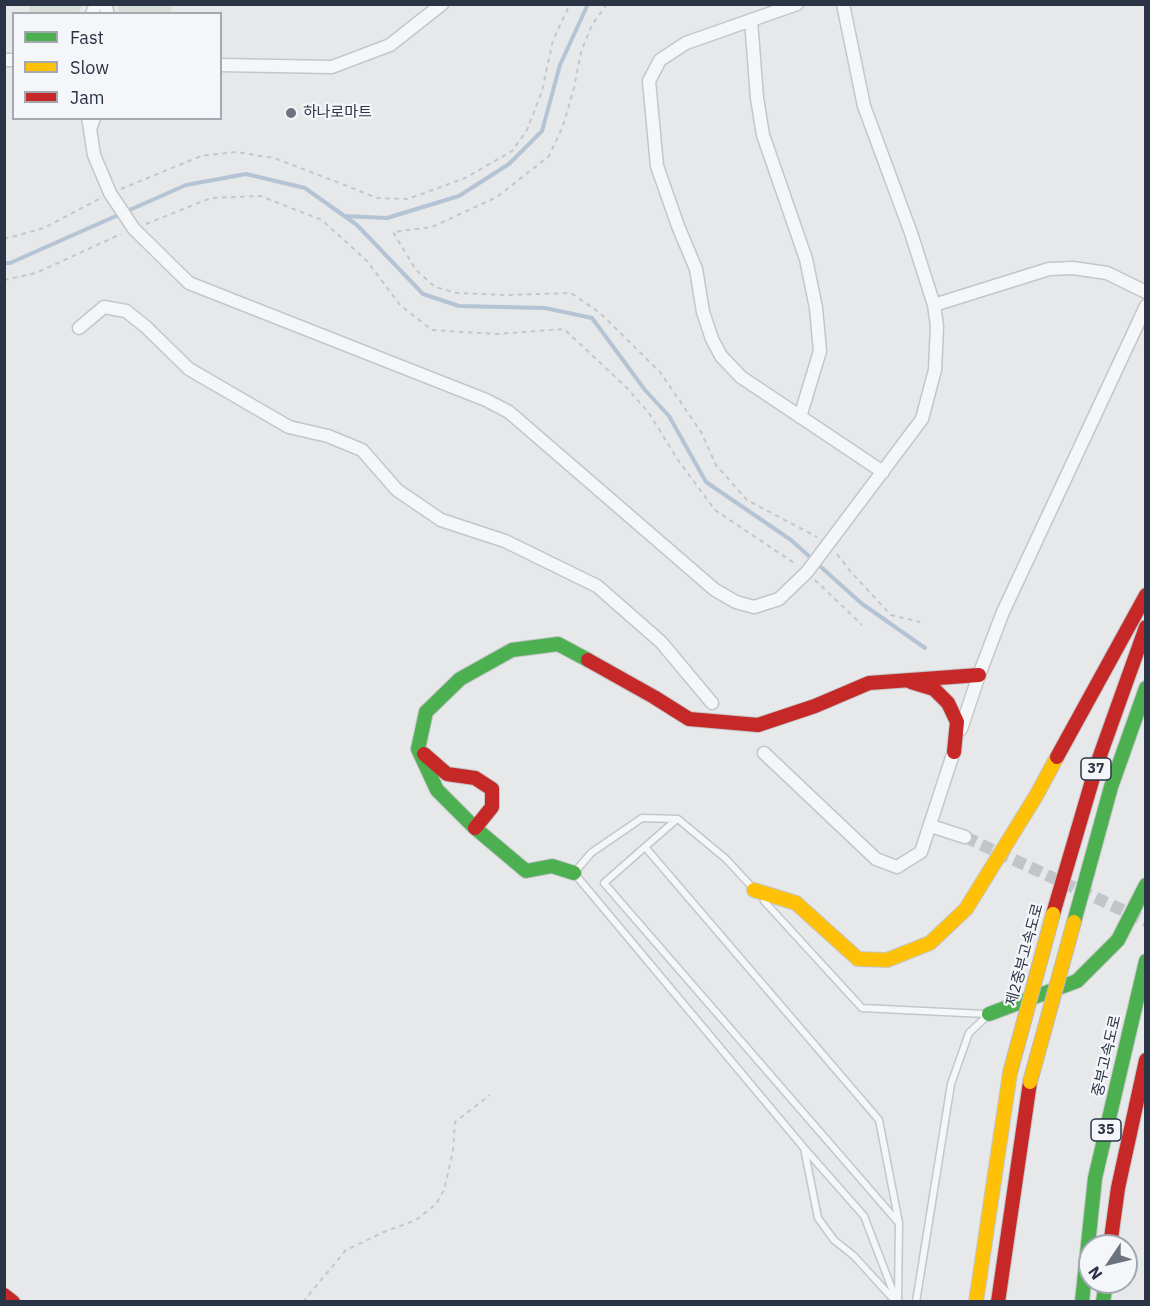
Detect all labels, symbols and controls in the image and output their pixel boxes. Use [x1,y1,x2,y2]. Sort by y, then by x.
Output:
legend [12,12,222,120]
text: Fast [70,26,104,49]
text: Slow [70,56,109,79]
text: Jam [70,86,105,109]
place label: 하나로마트 [303,104,372,122]
marker: 하나로마트 [284,106,298,120]
road number: 37 [1081,758,1111,780]
street label: 제2중부고속도로 [1003,902,1047,1008]
street label: 중부고속도로 [1089,1014,1125,1098]
road number: 35 [1091,1119,1121,1141]
north arrow [1078,1234,1138,1294]
text: N [1083,1263,1106,1284]

